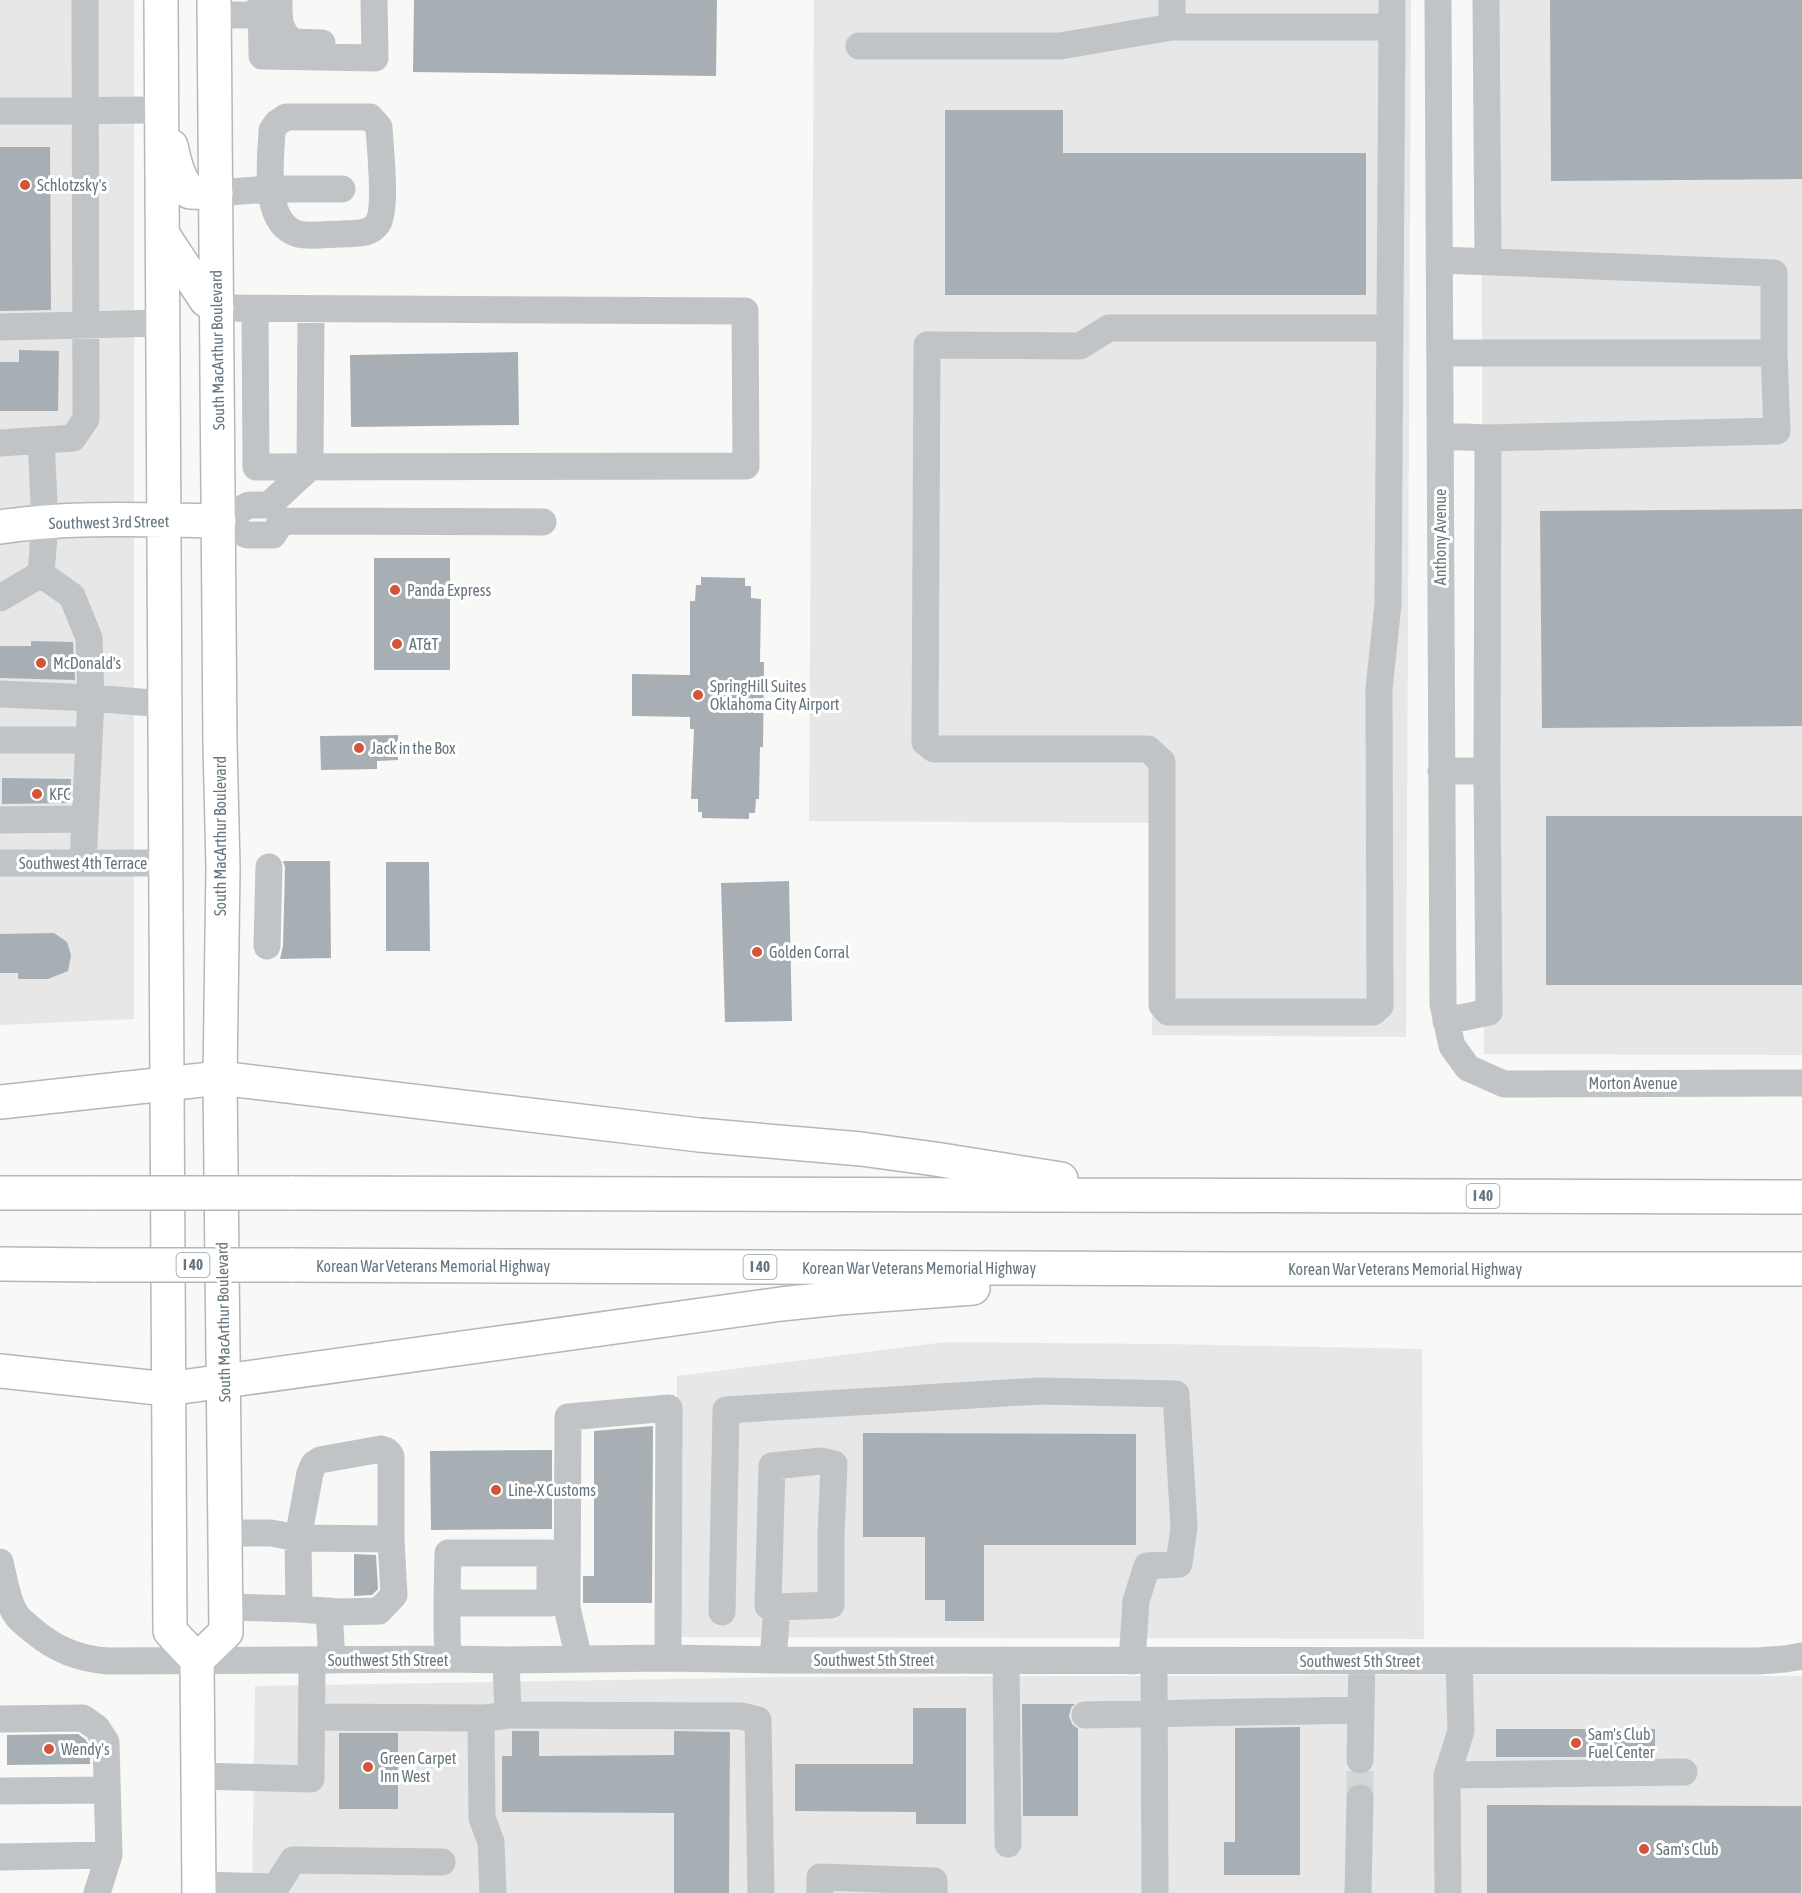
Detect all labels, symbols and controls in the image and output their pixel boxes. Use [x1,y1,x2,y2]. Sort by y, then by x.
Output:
place label: Schlotzsky's [37,176,107,195]
marker: Schlotzsky's [18,178,32,192]
street label: South MacArthur Boulevard [207,270,227,430]
street label: Anthony Avenue [1431,489,1450,585]
street label: Southwest 3rd Street [49,512,170,532]
place label: Panda Express [407,581,491,600]
marker: Panda Express [388,583,402,597]
place label: AT&T [409,635,439,653]
marker: AT&T [390,637,404,651]
place label: McDonald's [53,654,122,672]
marker: McDonald's [34,656,48,670]
place label: SpringHill Suites Oklahoma City Airport [710,677,840,714]
marker: SpringHill Suites Oklahoma City Airport [691,688,705,702]
place label: Jack in the Box [371,739,456,757]
marker: Jack in the Box [352,741,366,755]
street label: South MacArthur Boulevard [211,756,229,916]
place label: KFC [49,785,71,803]
marker: KFC [30,787,44,801]
street label: Southwest 4th Terrace [19,854,147,872]
place label: Golden Corral [769,943,850,961]
marker: Golden Corral [750,945,764,959]
street label: Morton Avenue [1588,1074,1678,1092]
road number: I 40 [1466,1184,1500,1208]
street label: South MacArthur Boulevard [213,1242,233,1402]
road number: I 40 [176,1253,210,1277]
road number: I 40 [744,1255,777,1279]
street label: Korean War Veterans Memorial Highway [316,1257,550,1276]
street label: Korean War Veterans Memorial Highway [802,1259,1036,1278]
street label: Korean War Veterans Memorial Highway [1288,1260,1522,1279]
place label: Line-X Customs [508,1481,596,1499]
marker: Line-X Customs [489,1483,503,1497]
street label: Southwest 5th Street [328,1651,449,1669]
street label: Southwest 5th Street [814,1651,935,1669]
street label: Southwest 5th Street [1300,1652,1421,1670]
place label: Sam's Club Fuel Center [1588,1725,1655,1761]
marker: Sam's Club Fuel Center [1569,1736,1583,1750]
place label: Wendy's [61,1740,110,1759]
marker: Wendy's [42,1742,56,1756]
place label: Green Carpet Inn West [380,1749,457,1785]
marker: Green Carpet Inn West [361,1760,375,1774]
place label: Sam's Club [1656,1840,1719,1858]
marker: Sam's Club [1637,1842,1651,1856]

